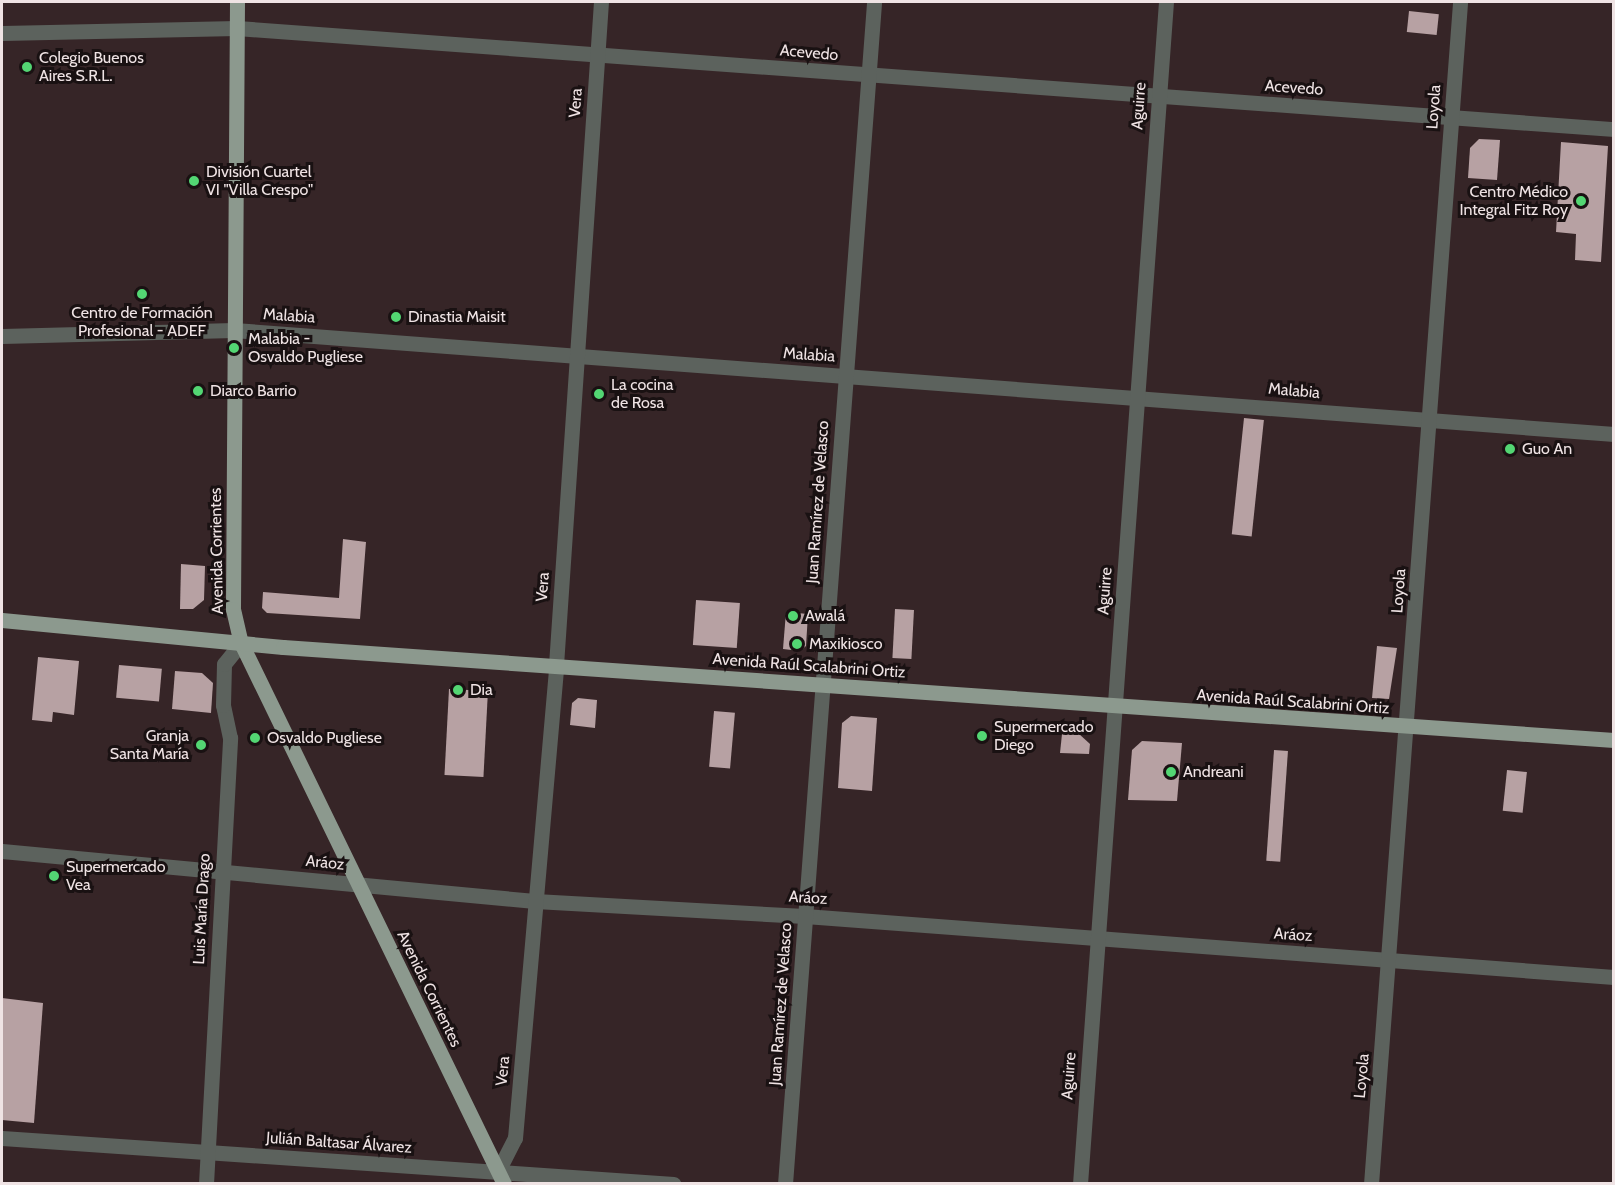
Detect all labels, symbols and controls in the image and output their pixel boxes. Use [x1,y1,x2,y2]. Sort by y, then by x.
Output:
street label: Acevedo [779,41,839,65]
place label: Colegio Buenos Aires S.R.L. [39,48,144,86]
marker: Colegio Buenos Aires S.R.L. [20,60,34,74]
street label: Acevedo [1264,76,1324,100]
street label: Aguirre [1128,82,1150,130]
street label: Loyola [1423,84,1445,130]
street label: Vera [565,88,587,118]
place label: División Cuartel VI "Villa Crespo" [206,162,313,200]
marker: División Cuartel VI "Villa Crespo" [187,174,201,188]
place label: Centro Médico Integral Fitz Roy [1460,182,1568,220]
marker: Centro Médico Integral Fitz Roy [1572,192,1590,210]
marker: Centro de Formación Profesional - ADEF [135,287,149,301]
place label: Centro de Formación Profesional - ADEF [71,303,213,341]
street label: Malabia [262,305,316,327]
place label: Dinastia Maisit [408,307,506,327]
marker: Dinastia Maisit [389,310,403,324]
place label: Malabia - Osvaldo Pugliese [248,329,363,367]
marker: Malabia - Osvaldo Pugliese [225,339,243,357]
street label: Malabia [782,344,836,366]
place label: La cocina de Rosa [611,375,674,413]
street label: Malabia [1267,379,1321,403]
place label: Diarco Barrio [210,381,297,401]
marker: Diarco Barrio [191,384,205,398]
marker: La cocina de Rosa [592,387,606,401]
street label: Juan Ramírez de Velasco [803,420,833,584]
place label: Guo An [1522,439,1572,459]
marker: Guo An [1503,442,1517,456]
street label: Avenida Corrientes [206,487,228,615]
street label: Aguirre [1094,567,1116,615]
street label: Loyola [1388,568,1410,614]
street label: Vera [532,572,554,602]
place label: Awalá [805,606,845,626]
marker: Awalá [786,609,800,623]
place label: Maxikiosco [809,634,882,654]
marker: Maxikiosco [790,637,804,651]
street label: Avenida Raúl Scalabrini Ortiz [712,650,906,682]
place label: Dia [470,680,493,700]
marker: Dia [451,683,465,697]
street label: Avenida Raúl Scalabrini Ortiz [1196,686,1390,718]
place label: Supermercado Diego [994,717,1093,755]
place label: Granja Santa María [110,726,189,764]
place label: Osvaldo Pugliese [267,728,382,748]
marker: Supermercado Diego [975,729,989,743]
marker: Osvaldo Pugliese [248,731,262,745]
marker: Granja Santa María [194,738,208,752]
place label: Andreani [1183,762,1244,782]
marker: Andreani [1164,765,1178,779]
street label: Aráoz [305,851,345,875]
street label: Luis María Drago [190,853,214,965]
place label: Supermercado Vea [66,857,165,895]
marker: Supermercado Vea [47,869,61,883]
street label: Aráoz [788,887,828,909]
street label: Juan Ramírez de Velasco [766,922,796,1086]
street label: Aráoz [1273,924,1313,946]
street label: Avenida Corrientes [393,928,465,1050]
street label: Aguirre [1058,1052,1080,1100]
street label: Loyola [1350,1053,1374,1099]
street label: Vera [492,1055,514,1087]
street label: Julián Baltasar Álvarez [265,1128,413,1158]

